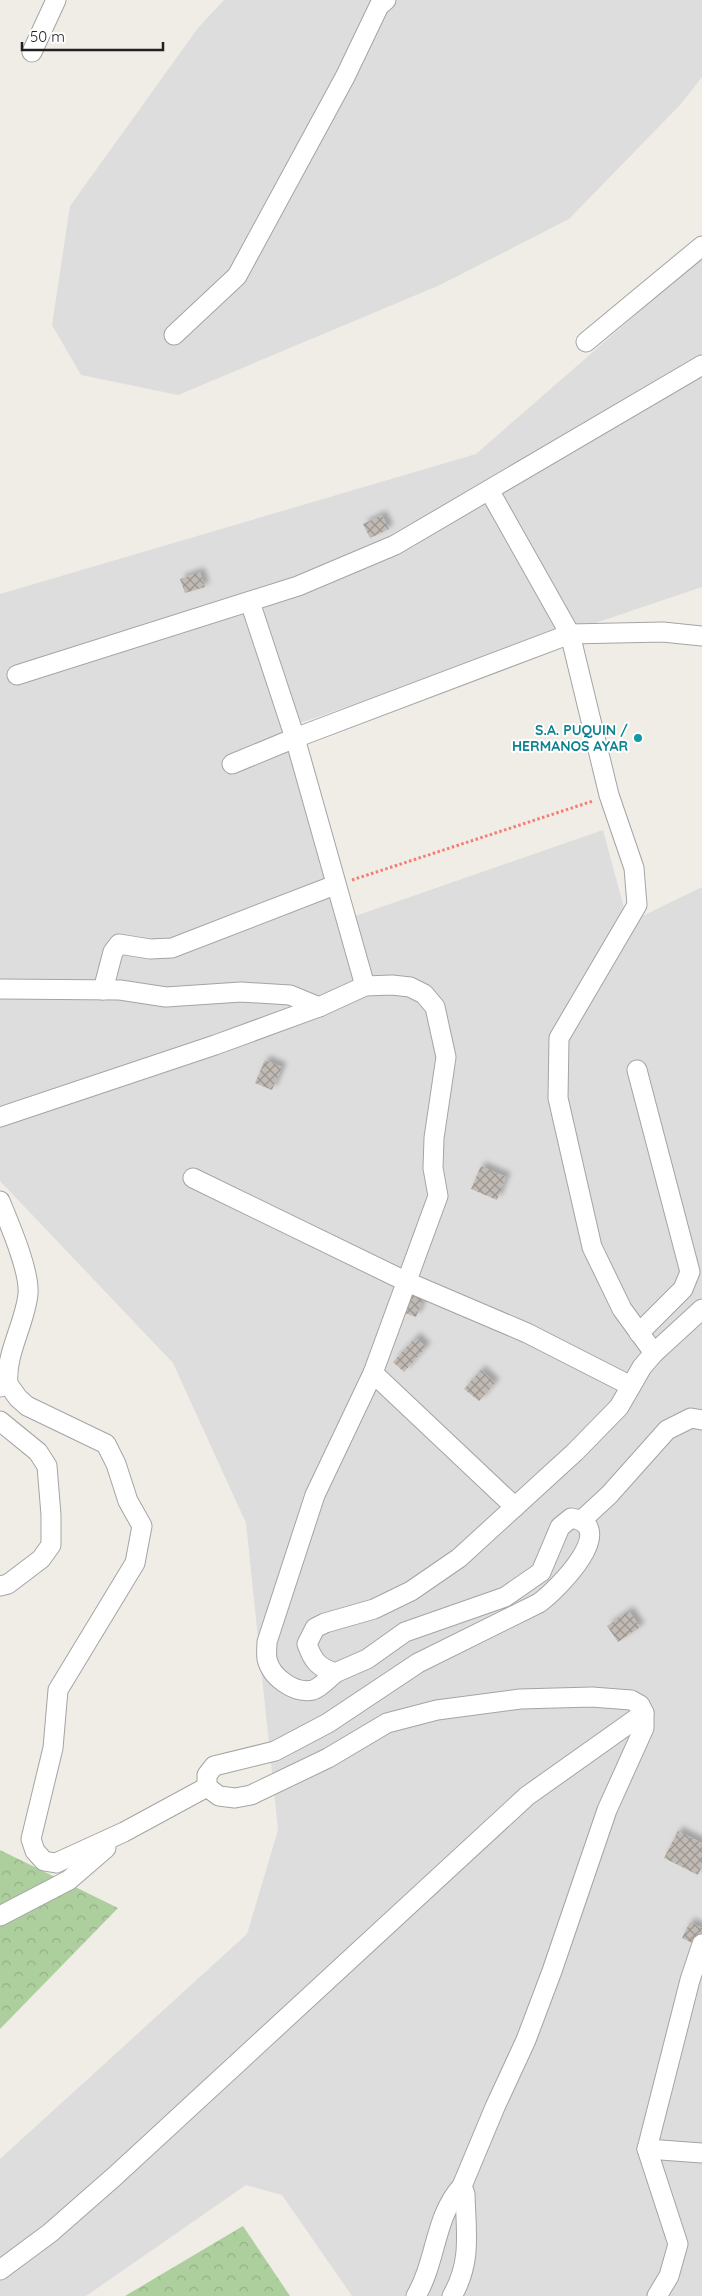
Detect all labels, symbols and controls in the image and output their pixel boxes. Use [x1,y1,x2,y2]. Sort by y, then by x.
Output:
scale bar [22,20,164,52]
text: 50 m [30,27,65,46]
place label: S.A. PUQUIN / HERMANOS AYAR [512,721,628,755]
marker: S.A. PUQUIN / HERMANOS AYAR [632,732,644,744]

